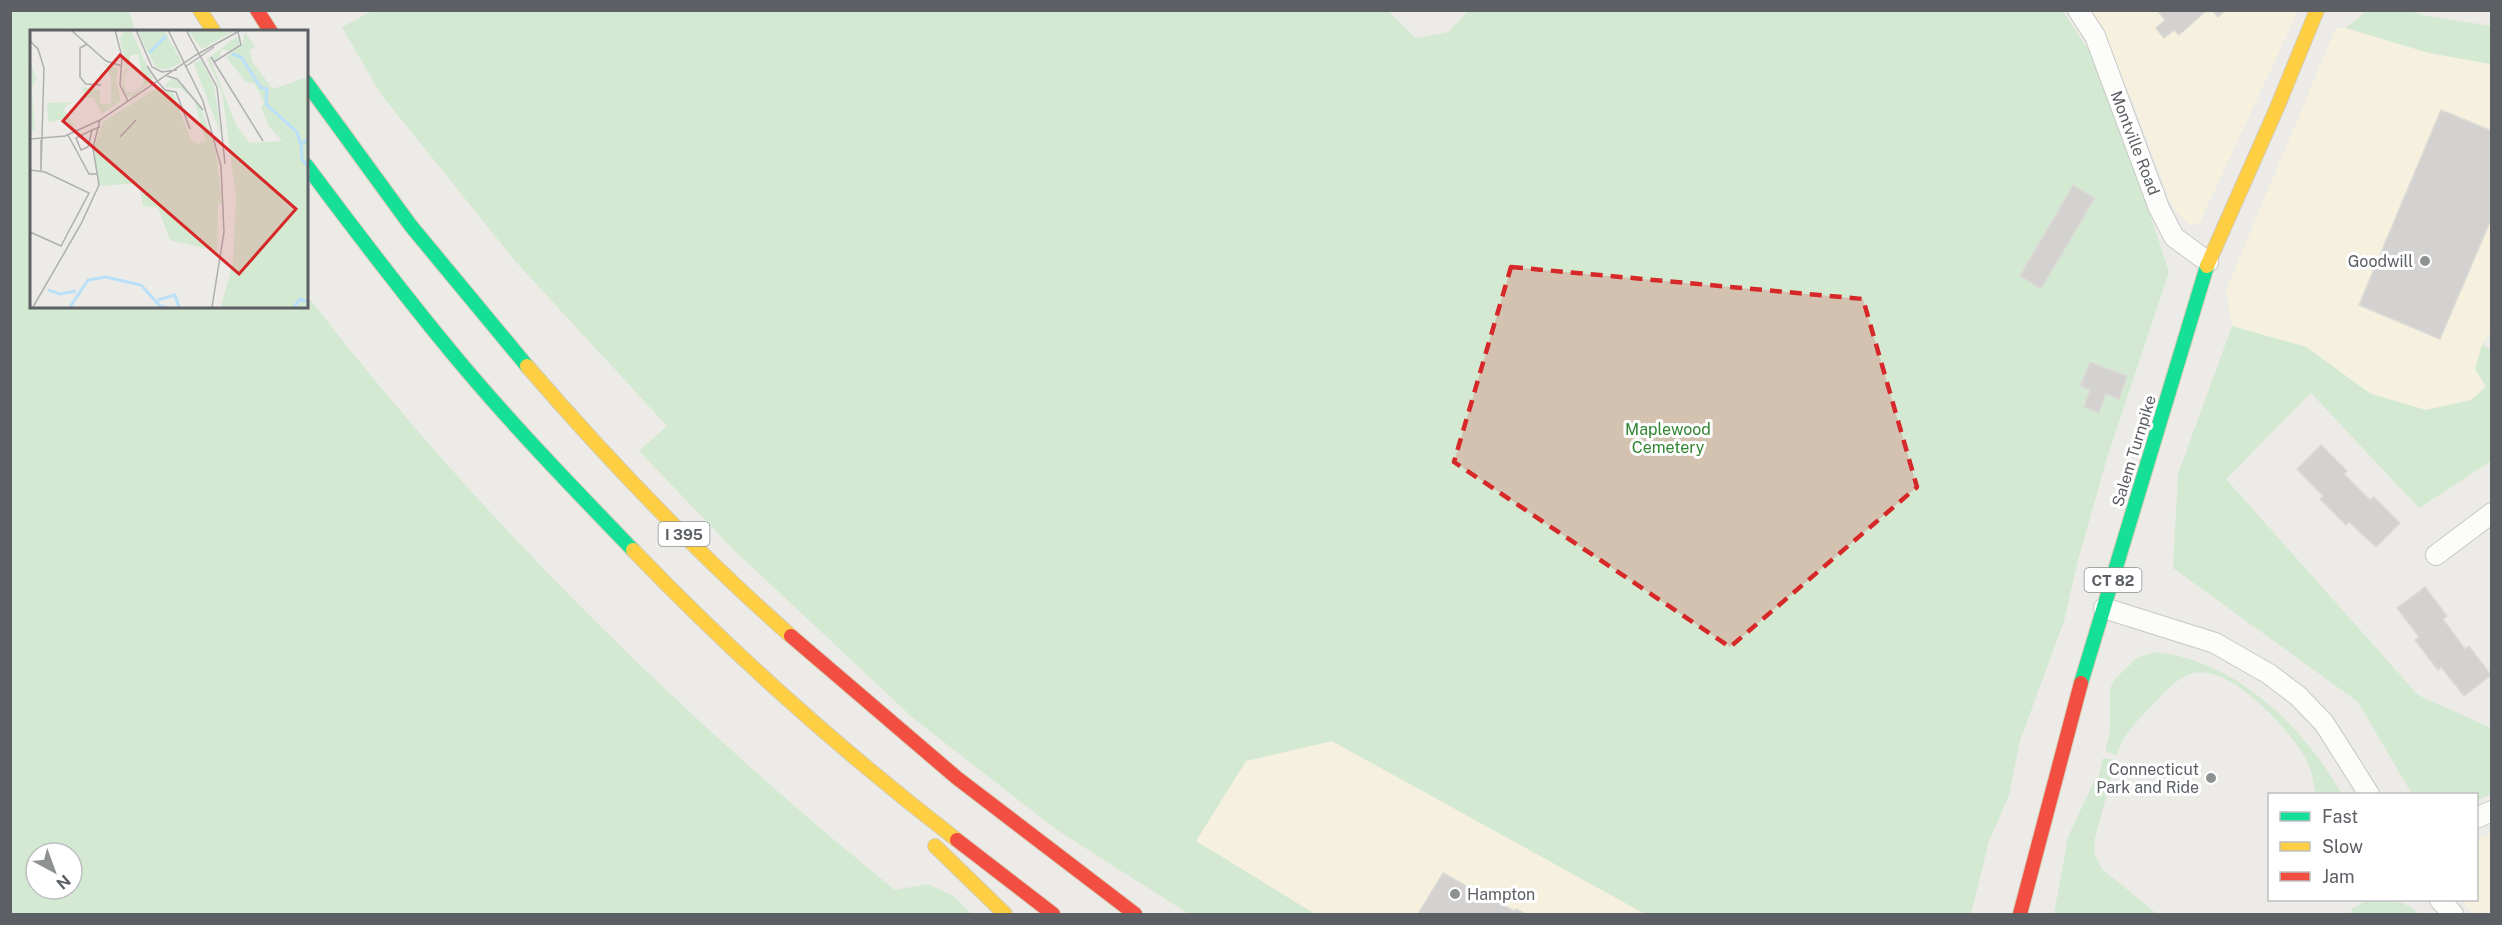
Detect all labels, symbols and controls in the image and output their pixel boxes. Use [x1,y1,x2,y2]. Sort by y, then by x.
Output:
inset map [30,30,308,308]
street label: Montville Road [2106,88,2164,198]
place label: Goodwill [2348,252,2413,271]
marker: Goodwill [2418,254,2432,268]
street label: Salem Turnpike [2108,393,2160,509]
park label: Maplewood Cemetery [1625,420,1711,457]
road number: I 395 [658,522,710,546]
road number: CT 82 [2084,568,2142,592]
place label: Connecticut Park and Ride [2096,760,2199,797]
marker: Connecticut Park and Ride [2204,771,2218,785]
legend [2268,793,2478,901]
text: Fast [2322,806,2358,827]
text: Slow [2322,836,2363,857]
north arrow [24,841,84,901]
text: Jam [2322,866,2355,887]
text: N [53,871,74,893]
place label: Hampton [1467,885,1535,904]
marker: Hampton [1448,887,1462,901]

